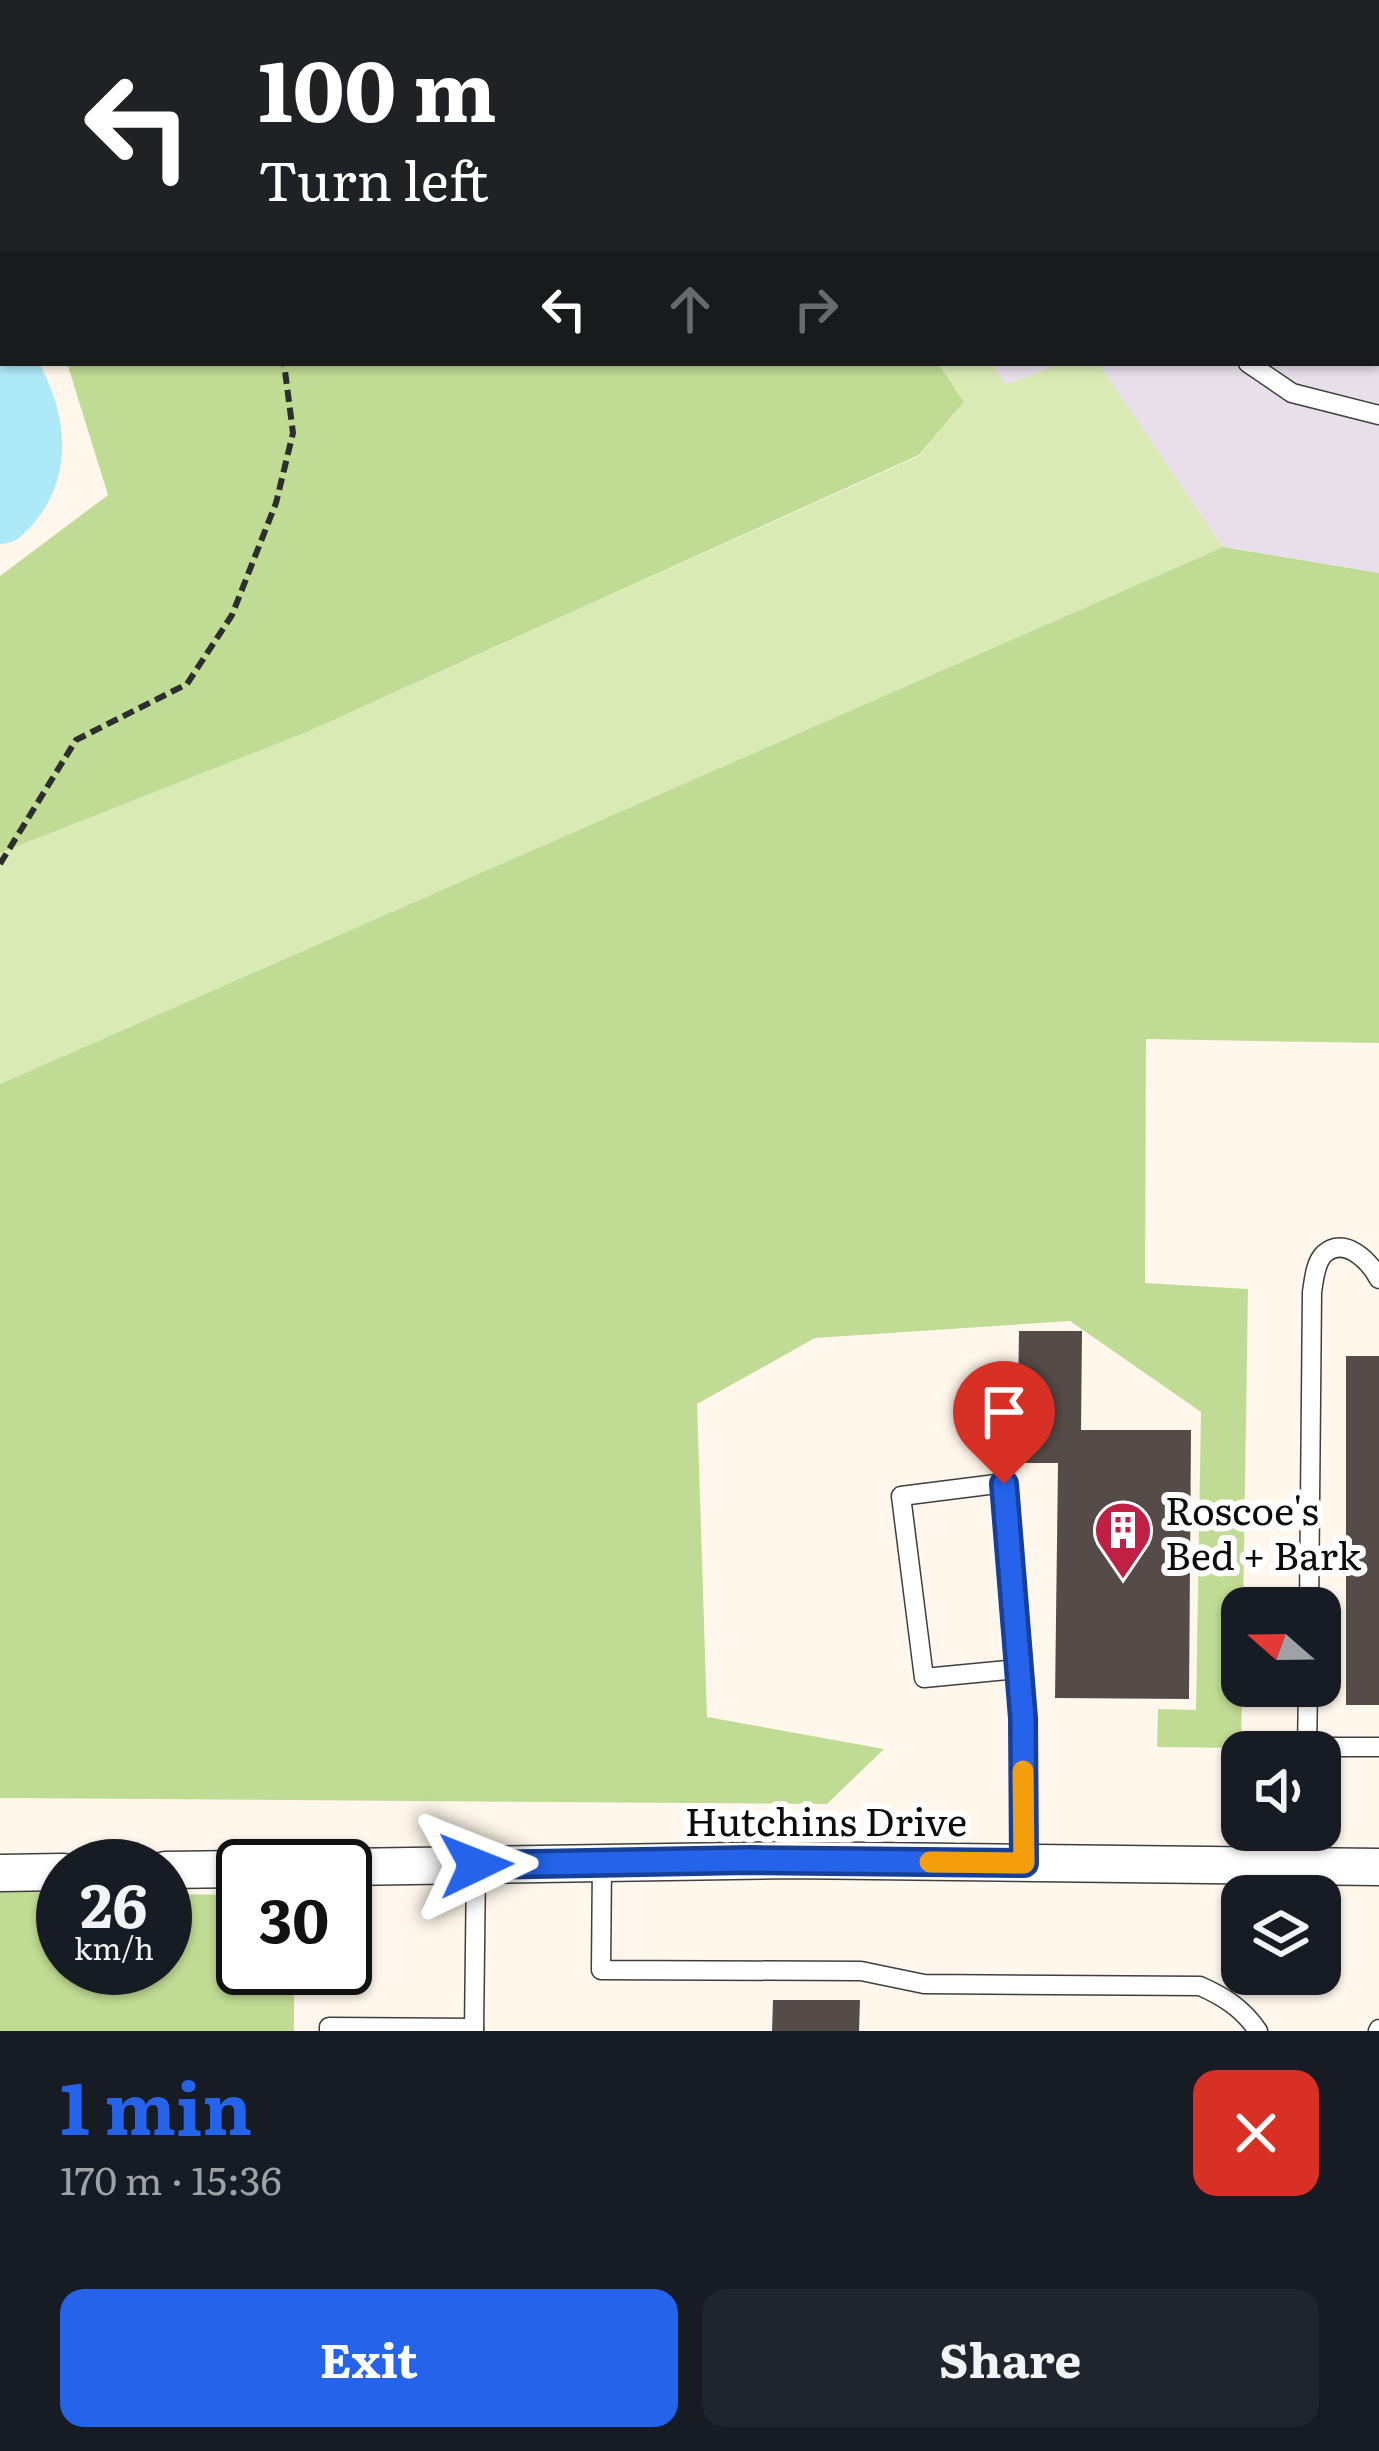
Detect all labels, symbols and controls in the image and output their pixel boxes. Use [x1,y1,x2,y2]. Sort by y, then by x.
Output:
text: 100 m [258,23,497,148]
icon: left [60,48,216,204]
text: Turn left [258,137,489,218]
icon: left [531,276,597,342]
icon: ahead [657,276,723,342]
icon: right [783,276,849,342]
pin [953,1361,1055,1484]
icon: arrive [971,1379,1037,1445]
place label: Roscoe's Bed + Bark [1165,1479,1362,1582]
building icon: Roscoe's Bed + Bark [1092,1499,1154,1581]
north arrow [1221,1587,1341,1707]
map controls [1221,1587,1341,1995]
button: sound [1221,1731,1341,1851]
street label: Hutchins Drive [685,1790,967,1848]
position arrow [413,1802,539,1928]
speed limit sign: 30 [216,1839,372,1995]
text: 26 [80,1857,148,1946]
button: layers [1221,1875,1341,1995]
text: km/h [74,1925,154,1969]
text: 1 min [60,2050,252,2157]
button: close [1193,2070,1319,2196]
text: 170 m · 15:36 [60,2149,282,2207]
button: Exit [60,2289,678,2427]
button: Share [702,2289,1319,2427]

